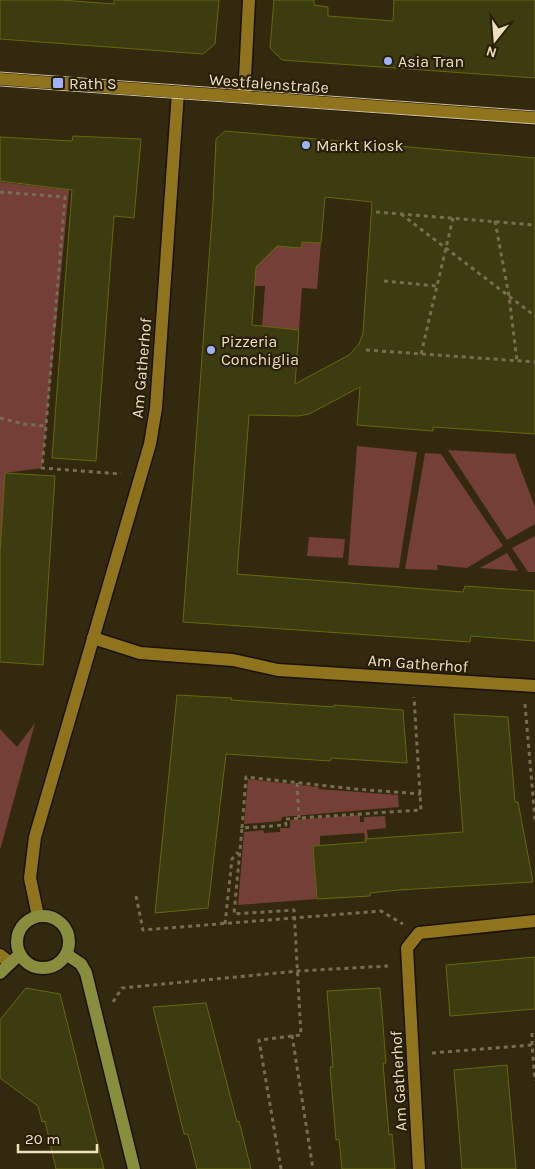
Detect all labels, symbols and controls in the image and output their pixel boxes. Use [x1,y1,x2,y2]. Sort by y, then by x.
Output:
north arrow [470,15,520,65]
text: N [484,42,499,62]
place label: Asia Tran [398,52,464,71]
marker: Asia Tran [382,55,394,67]
street label: Westfalenstraße [208,70,330,97]
place label: Rath S [69,74,117,93]
marker: Rath S [51,76,65,90]
place label: Markt Kiosk [316,136,404,155]
marker: Markt Kiosk [300,139,312,151]
street label: Am Gatherhof [128,317,155,419]
place label: Pizzeria Conchiglia [221,332,299,369]
marker: Pizzeria Conchiglia [205,344,217,356]
street label: Am Gatherhof [367,651,469,677]
street label: Am Gatherhof [386,1030,411,1132]
scale bar [18,1122,96,1154]
text: 20 m [25,1130,60,1148]

